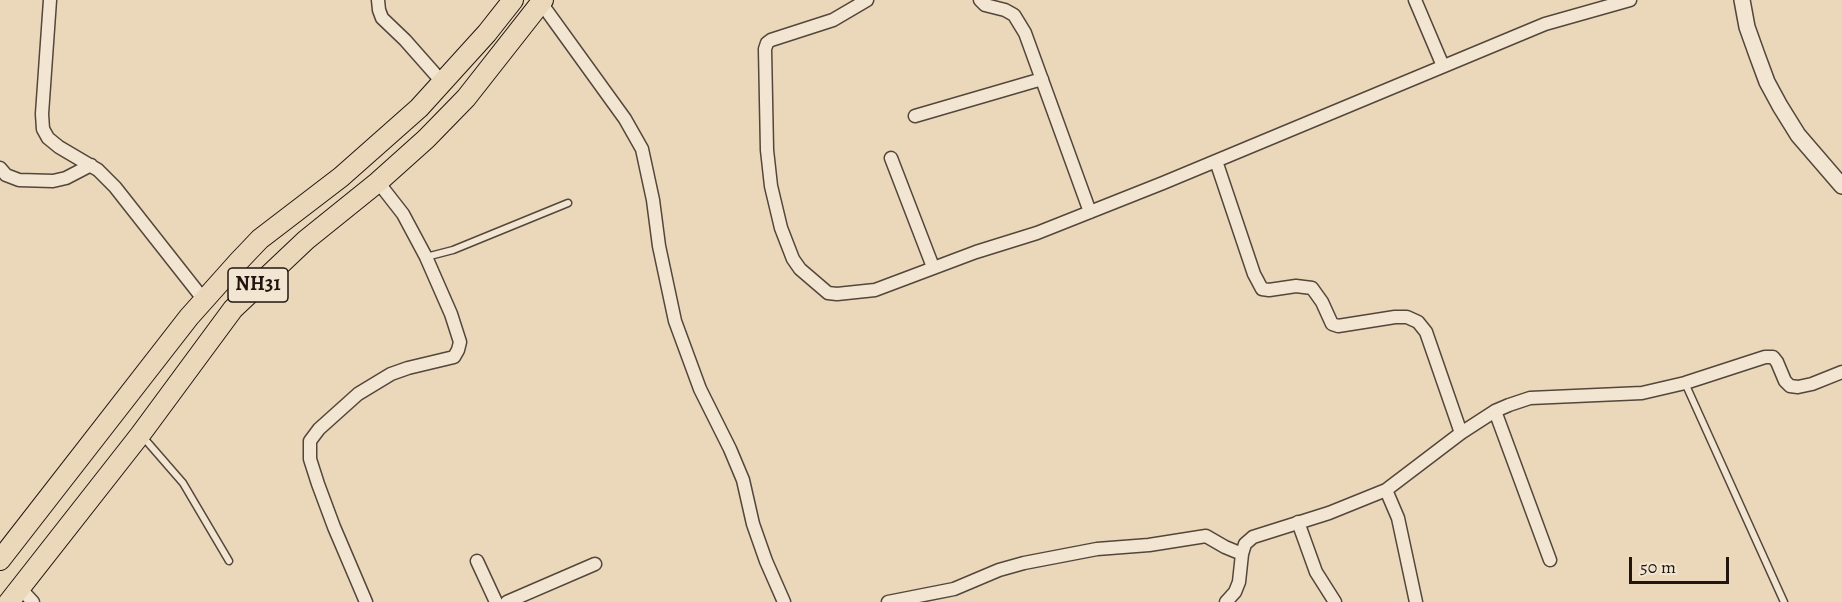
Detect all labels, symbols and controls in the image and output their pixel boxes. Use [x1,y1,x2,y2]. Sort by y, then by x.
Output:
road number: NH31 [228,268,288,302]
scale bar [1632,545,1732,583]
text: 50 m [1640,555,1676,579]

